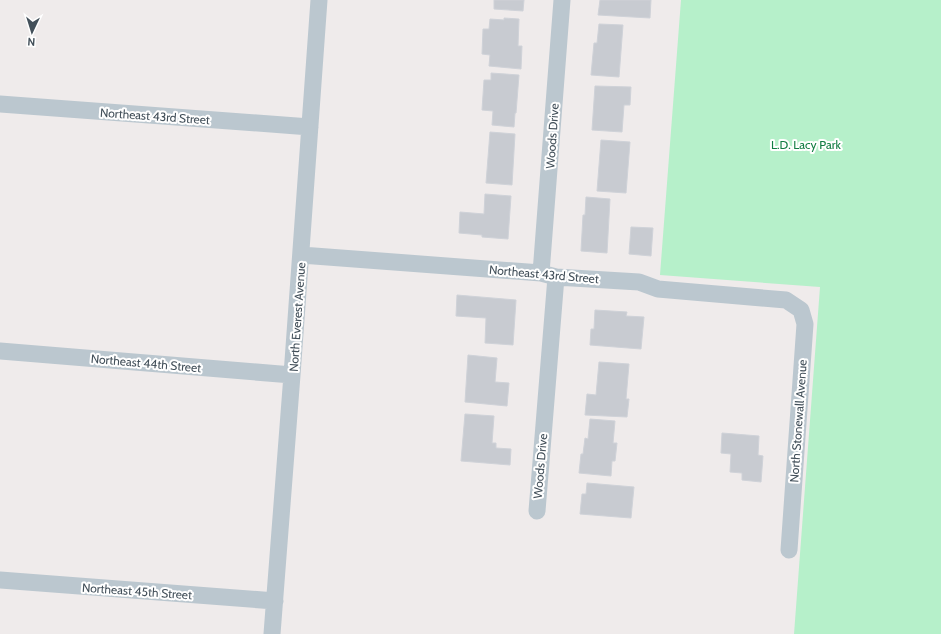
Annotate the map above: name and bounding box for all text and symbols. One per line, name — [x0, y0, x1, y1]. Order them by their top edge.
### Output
north arrow — [12, 12, 52, 52]
text: N — [27, 35, 36, 49]
street label: Woods Drive — [542, 103, 562, 169]
street label: Northeast 43rd Street — [100, 105, 210, 127]
park label: L.D. Lacy Park — [771, 137, 842, 152]
street label: North Everest Avenue — [286, 262, 308, 372]
street label: Northeast 43rd Street — [489, 262, 599, 286]
street label: Northeast 44th Street — [90, 351, 202, 375]
street label: North Stonewall Avenue — [786, 359, 810, 483]
street label: Woods Drive — [530, 433, 550, 499]
street label: Northeast 45th Street — [81, 580, 193, 602]

